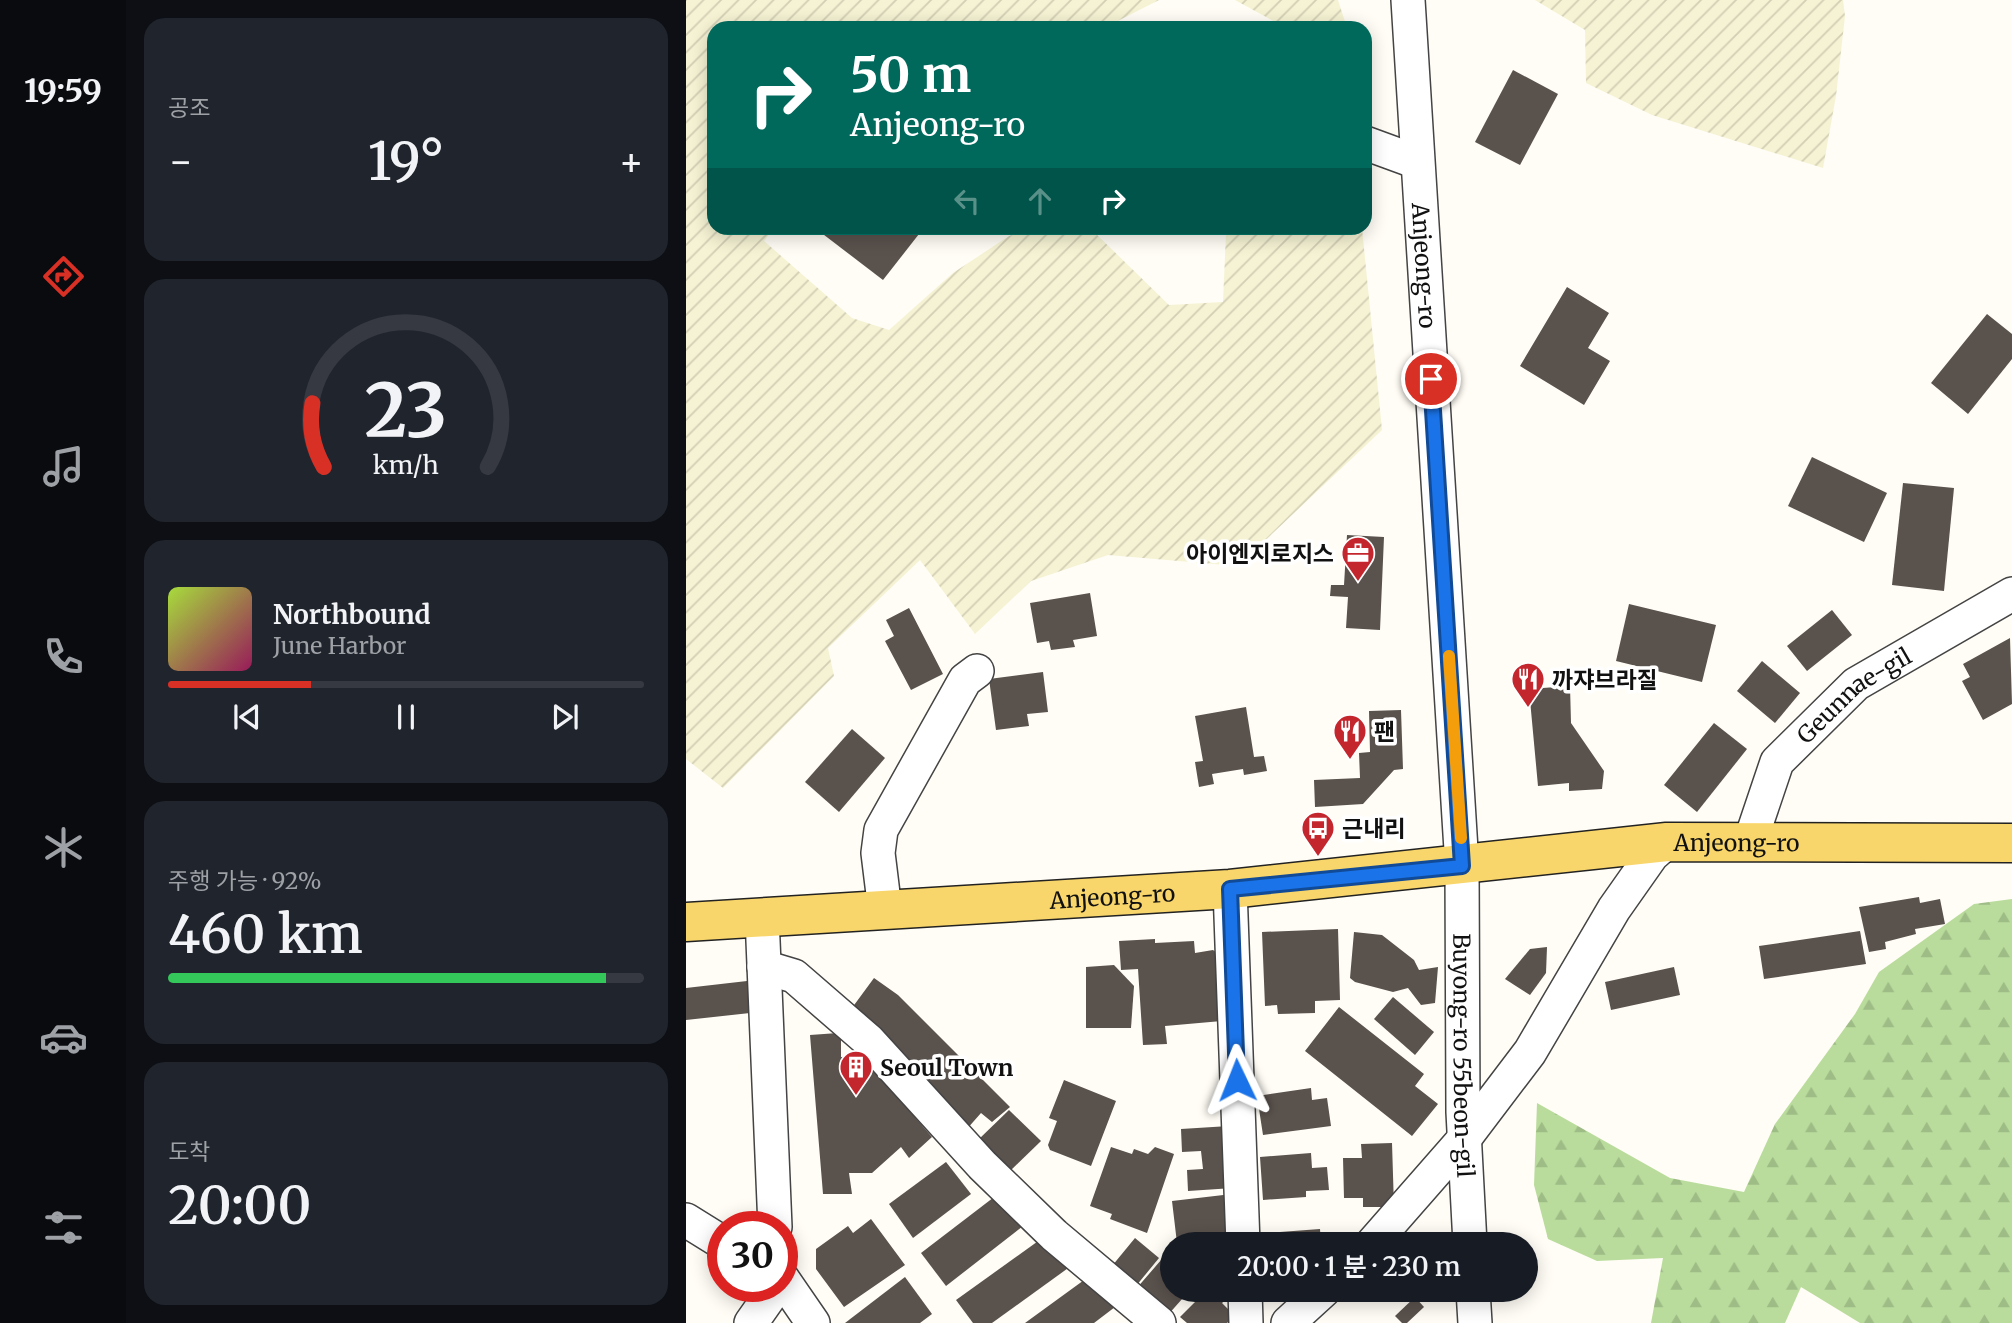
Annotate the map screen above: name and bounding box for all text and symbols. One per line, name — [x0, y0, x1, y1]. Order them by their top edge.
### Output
text: 50 m — [850, 44, 971, 105]
icon: right — [735, 49, 826, 140]
text: 19:59 — [24, 71, 102, 111]
text: 공조 — [168, 93, 210, 122]
text: Anjeong-ro — [850, 105, 1025, 145]
text: 19° — [368, 129, 444, 194]
text: − — [168, 138, 193, 185]
text: + — [619, 138, 644, 185]
icon: left — [948, 182, 986, 220]
icon: ahead — [1021, 182, 1059, 220]
icon: right — [1094, 182, 1132, 220]
street label: Anjeong-ro — [1406, 201, 1443, 329]
icon: directions — [39, 252, 88, 301]
pin — [1401, 349, 1461, 409]
icon: arrive — [1412, 360, 1450, 398]
text: 23 — [365, 365, 447, 457]
icon: music — [39, 442, 88, 491]
text: km/h — [373, 448, 439, 480]
office icon: 아이엔지로지스 — [1339, 534, 1377, 583]
place label: 아이엔지로지스 — [1186, 539, 1334, 568]
text: Northbound — [273, 598, 431, 631]
text: June Harbor — [273, 631, 406, 660]
icon: phone — [39, 632, 88, 681]
street label: Geunnae-gil — [1790, 641, 1916, 749]
restaurant icon: 까쟈브라질 — [1509, 660, 1547, 709]
place label: 까쟈브라질 — [1552, 665, 1658, 694]
icon: previous — [228, 698, 266, 736]
icon: pause — [387, 698, 425, 736]
icon: next — [546, 698, 584, 736]
restaurant icon: 팬 — [1331, 712, 1369, 761]
place label: 팬 — [1374, 717, 1395, 746]
bus stop icon: 근내리 — [1299, 809, 1337, 858]
place label: 근내리 — [1342, 814, 1405, 843]
icon: climate — [39, 823, 88, 872]
street label: Anjeong-ro — [1672, 828, 1799, 857]
text: 주행 가능 · 92% — [168, 866, 322, 895]
street label: Anjeong-ro — [1047, 878, 1176, 914]
text: 460 km — [168, 902, 363, 967]
street label: Buyong-ro 55beon-gil — [1448, 933, 1481, 1178]
icon: car — [39, 1013, 88, 1062]
position arrow — [1200, 1043, 1274, 1117]
building icon: Seoul Town — [837, 1048, 875, 1097]
place label: Seoul Town — [880, 1053, 1014, 1082]
text: 도착 — [168, 1137, 210, 1166]
text: 20:00 — [168, 1173, 311, 1238]
icon: filters — [39, 1203, 88, 1252]
speed limit sign: 30 — [707, 1211, 798, 1302]
text: 20:00 · 1 분 · 230 m — [1237, 1250, 1461, 1283]

